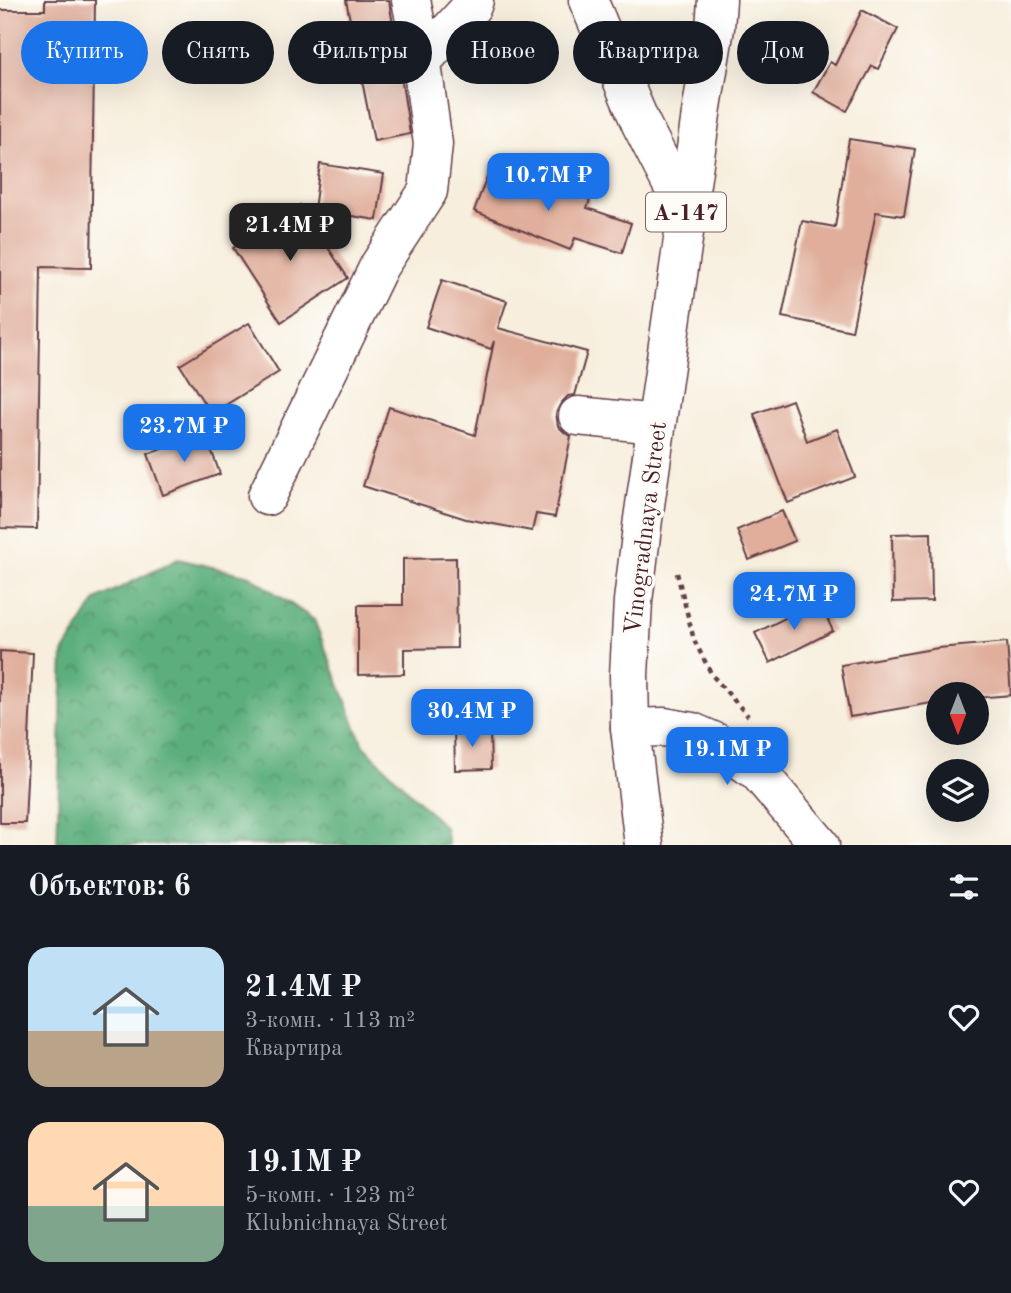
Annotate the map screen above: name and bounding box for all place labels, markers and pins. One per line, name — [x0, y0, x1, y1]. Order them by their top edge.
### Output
pin: 10.7M ₽ — [483, 154, 613, 213]
pin: 21.4M ₽ — [225, 204, 355, 263]
pin: 23.7M ₽ — [119, 405, 249, 464]
pin: 24.7M ₽ — [729, 572, 859, 632]
pin: 30.4M ₽ — [407, 690, 537, 749]
pin: 19.1M ₽ — [662, 728, 792, 787]

